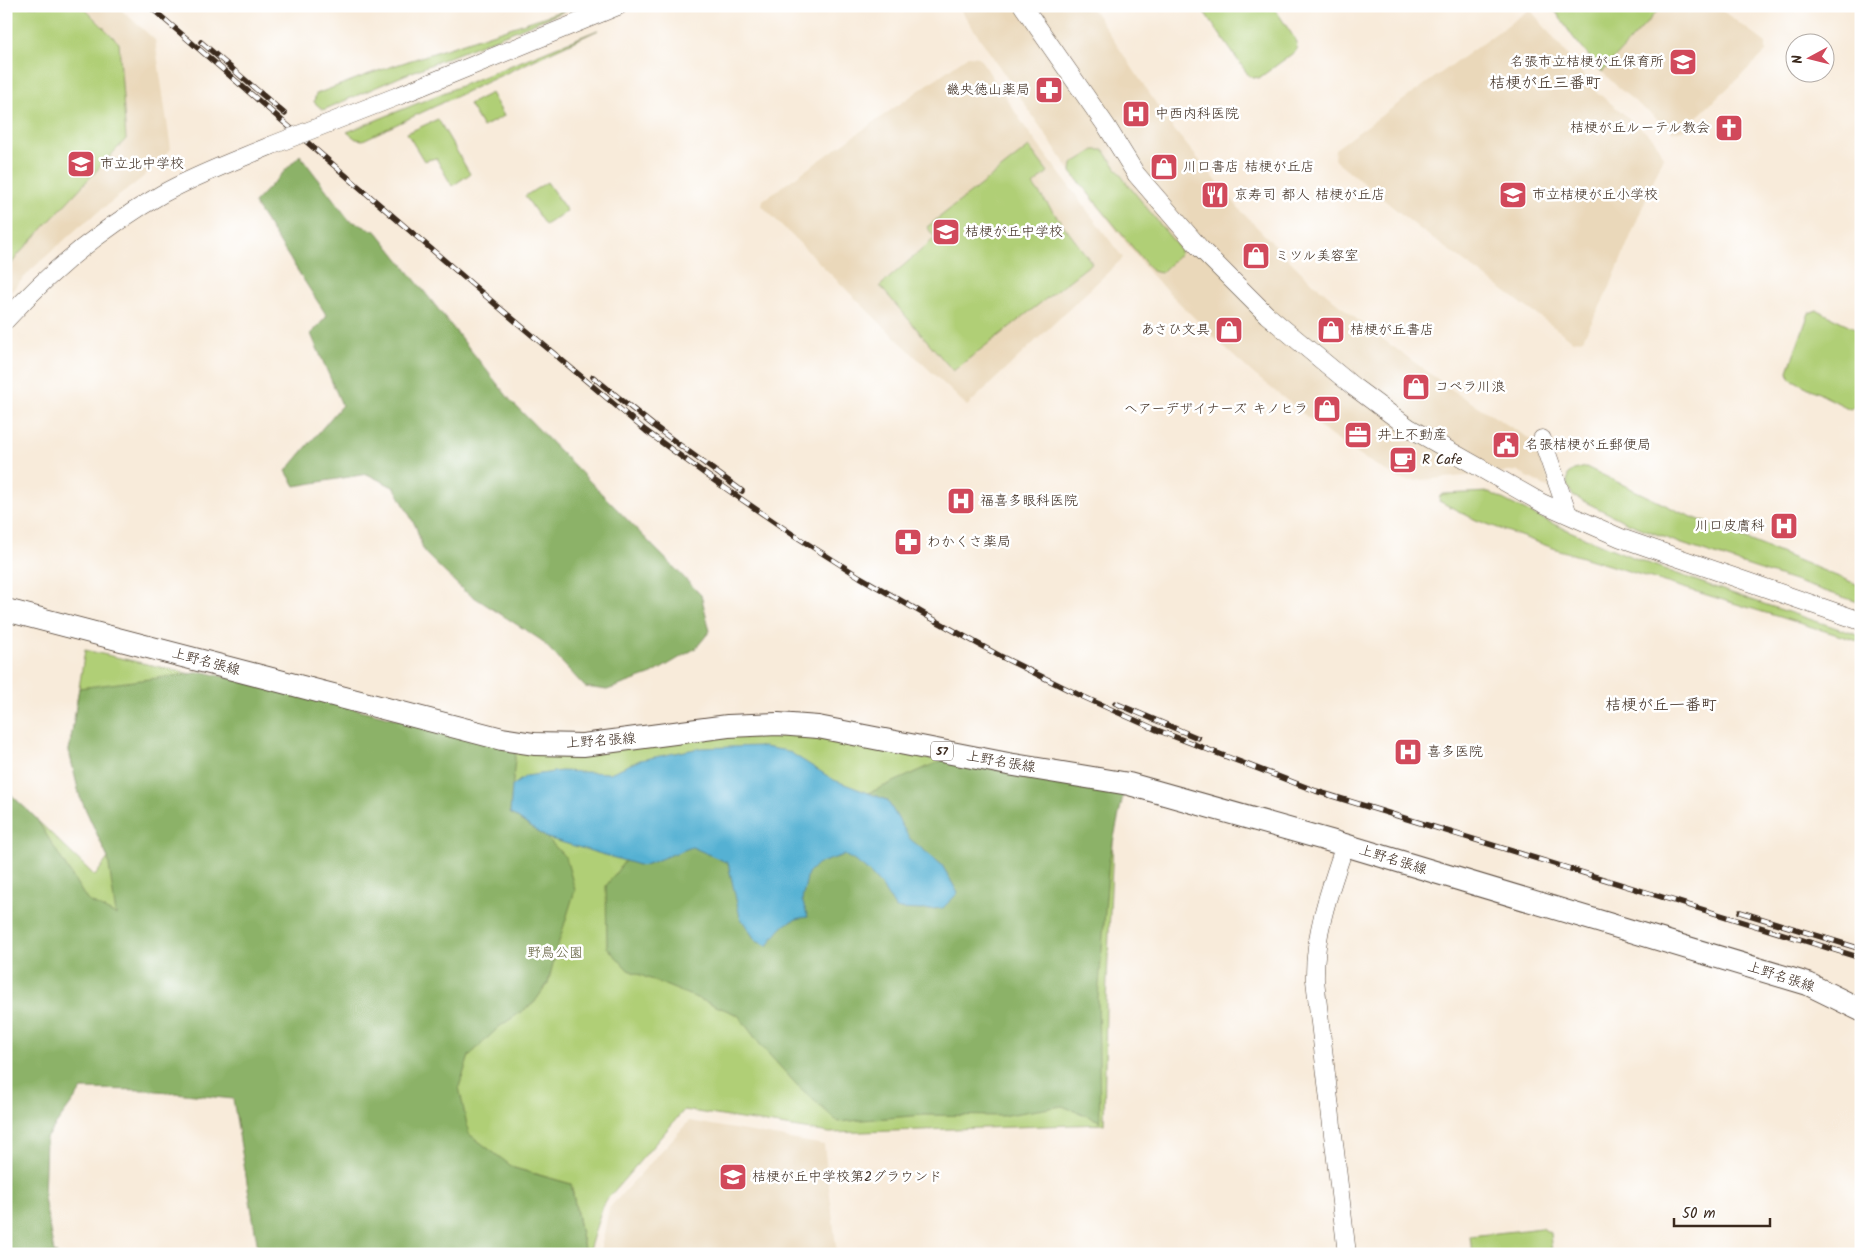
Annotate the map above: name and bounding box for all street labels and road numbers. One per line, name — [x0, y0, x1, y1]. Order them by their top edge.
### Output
street label: 上野名張線 — [169, 642, 243, 682]
street label: 上野名張線 — [565, 728, 637, 754]
road number: 57 — [931, 741, 953, 760]
street label: 上野名張線 — [965, 745, 1037, 779]
street label: 上野名張線 — [1356, 839, 1430, 881]
street label: 上野名張線 — [1744, 956, 1818, 998]

